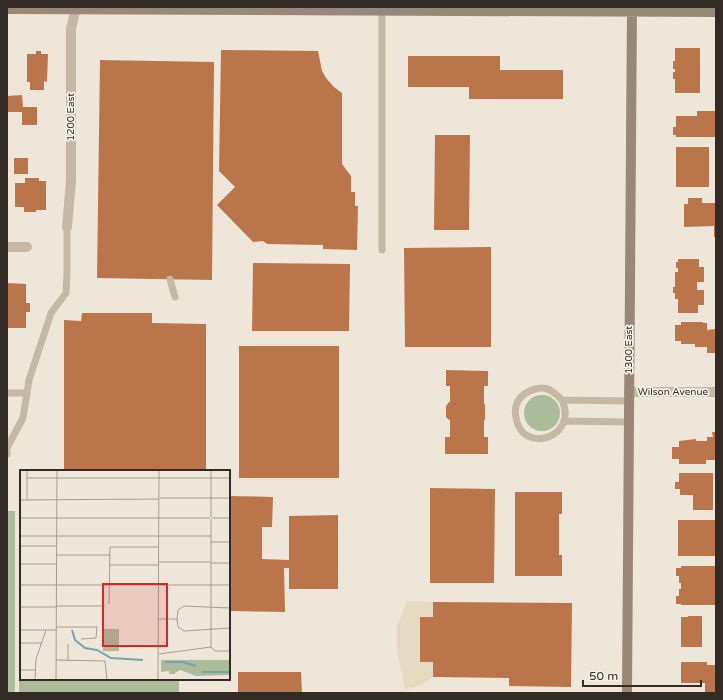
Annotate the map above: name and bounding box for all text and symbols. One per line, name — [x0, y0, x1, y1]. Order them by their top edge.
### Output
street label: 1200 East — [65, 93, 77, 141]
street label: 1300 East — [623, 326, 635, 374]
street label: Wilson Avenue — [638, 386, 709, 398]
inset map — [20, 470, 230, 680]
scale bar — [583, 662, 701, 688]
text: 50 m — [589, 669, 618, 683]

